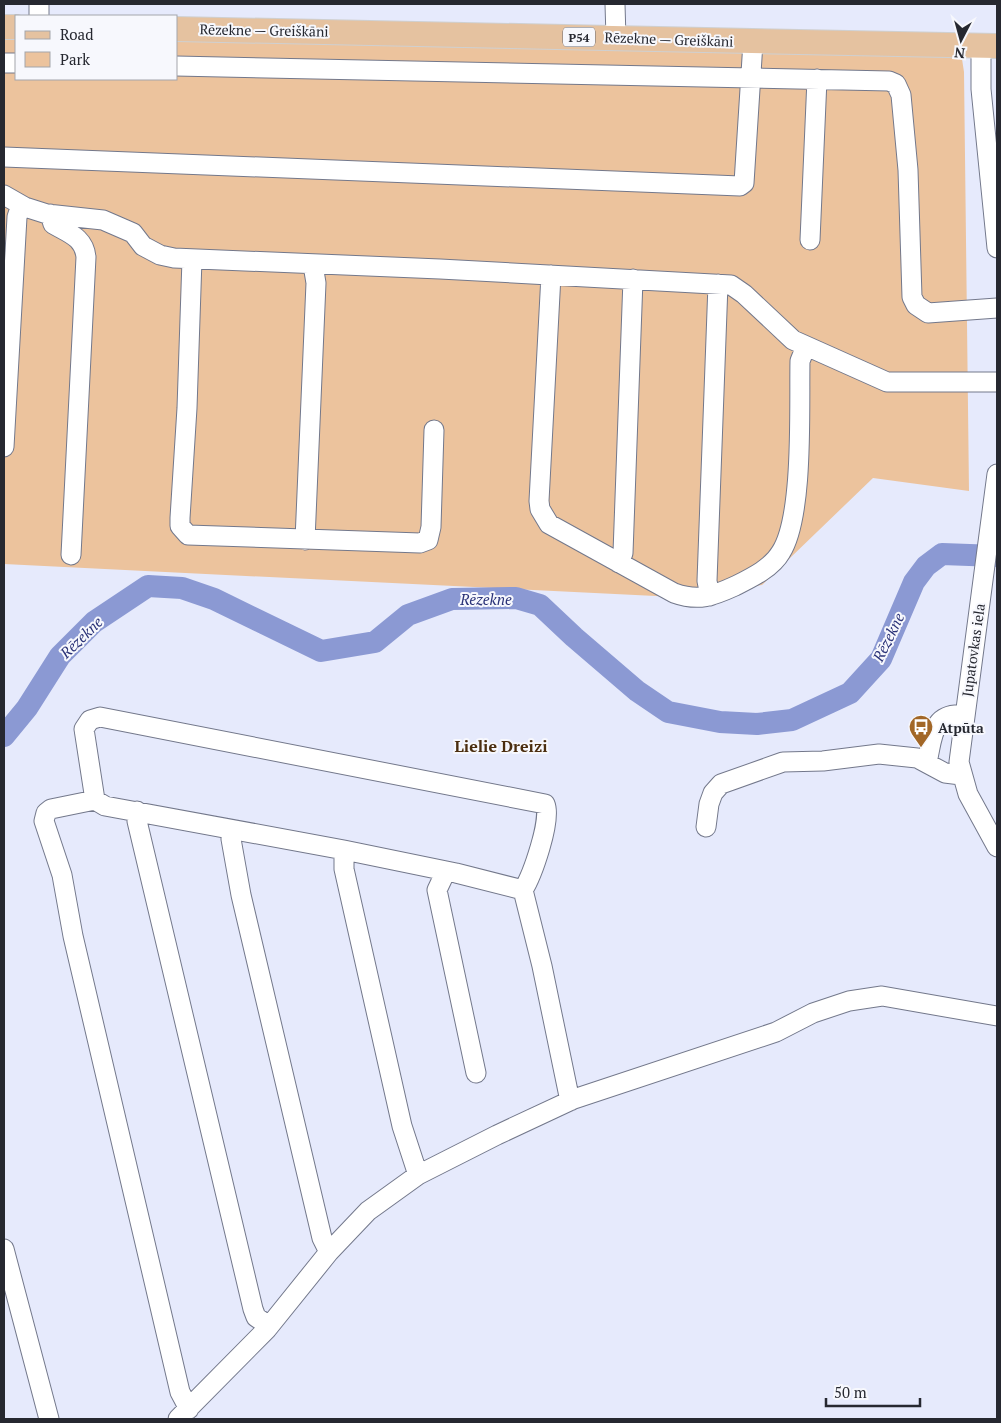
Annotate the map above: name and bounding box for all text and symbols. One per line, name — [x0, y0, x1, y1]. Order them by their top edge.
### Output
legend — [15, 15, 178, 80]
north arrow — [936, 15, 986, 65]
street label: Rēzekne — Greiškāni — [199, 19, 329, 41]
text: Road — [60, 24, 93, 44]
street label: Rēzekne — Greiškāni — [604, 27, 734, 51]
road number: P54 — [563, 28, 595, 46]
text: N — [953, 43, 966, 63]
text: Park — [60, 49, 90, 69]
water label: Rēzekne — [459, 589, 512, 609]
street label: Jupatovkas iela — [957, 602, 989, 698]
water label: Rēzekne — [867, 609, 908, 666]
water label: Rēzekne — [55, 612, 107, 663]
bus stop icon: Atpūta — [908, 714, 934, 748]
place label: Atpūta — [938, 718, 984, 737]
district label: Lielie Dreizi — [455, 735, 547, 757]
scale bar — [826, 1376, 920, 1408]
text: 50 m — [834, 1382, 867, 1402]

